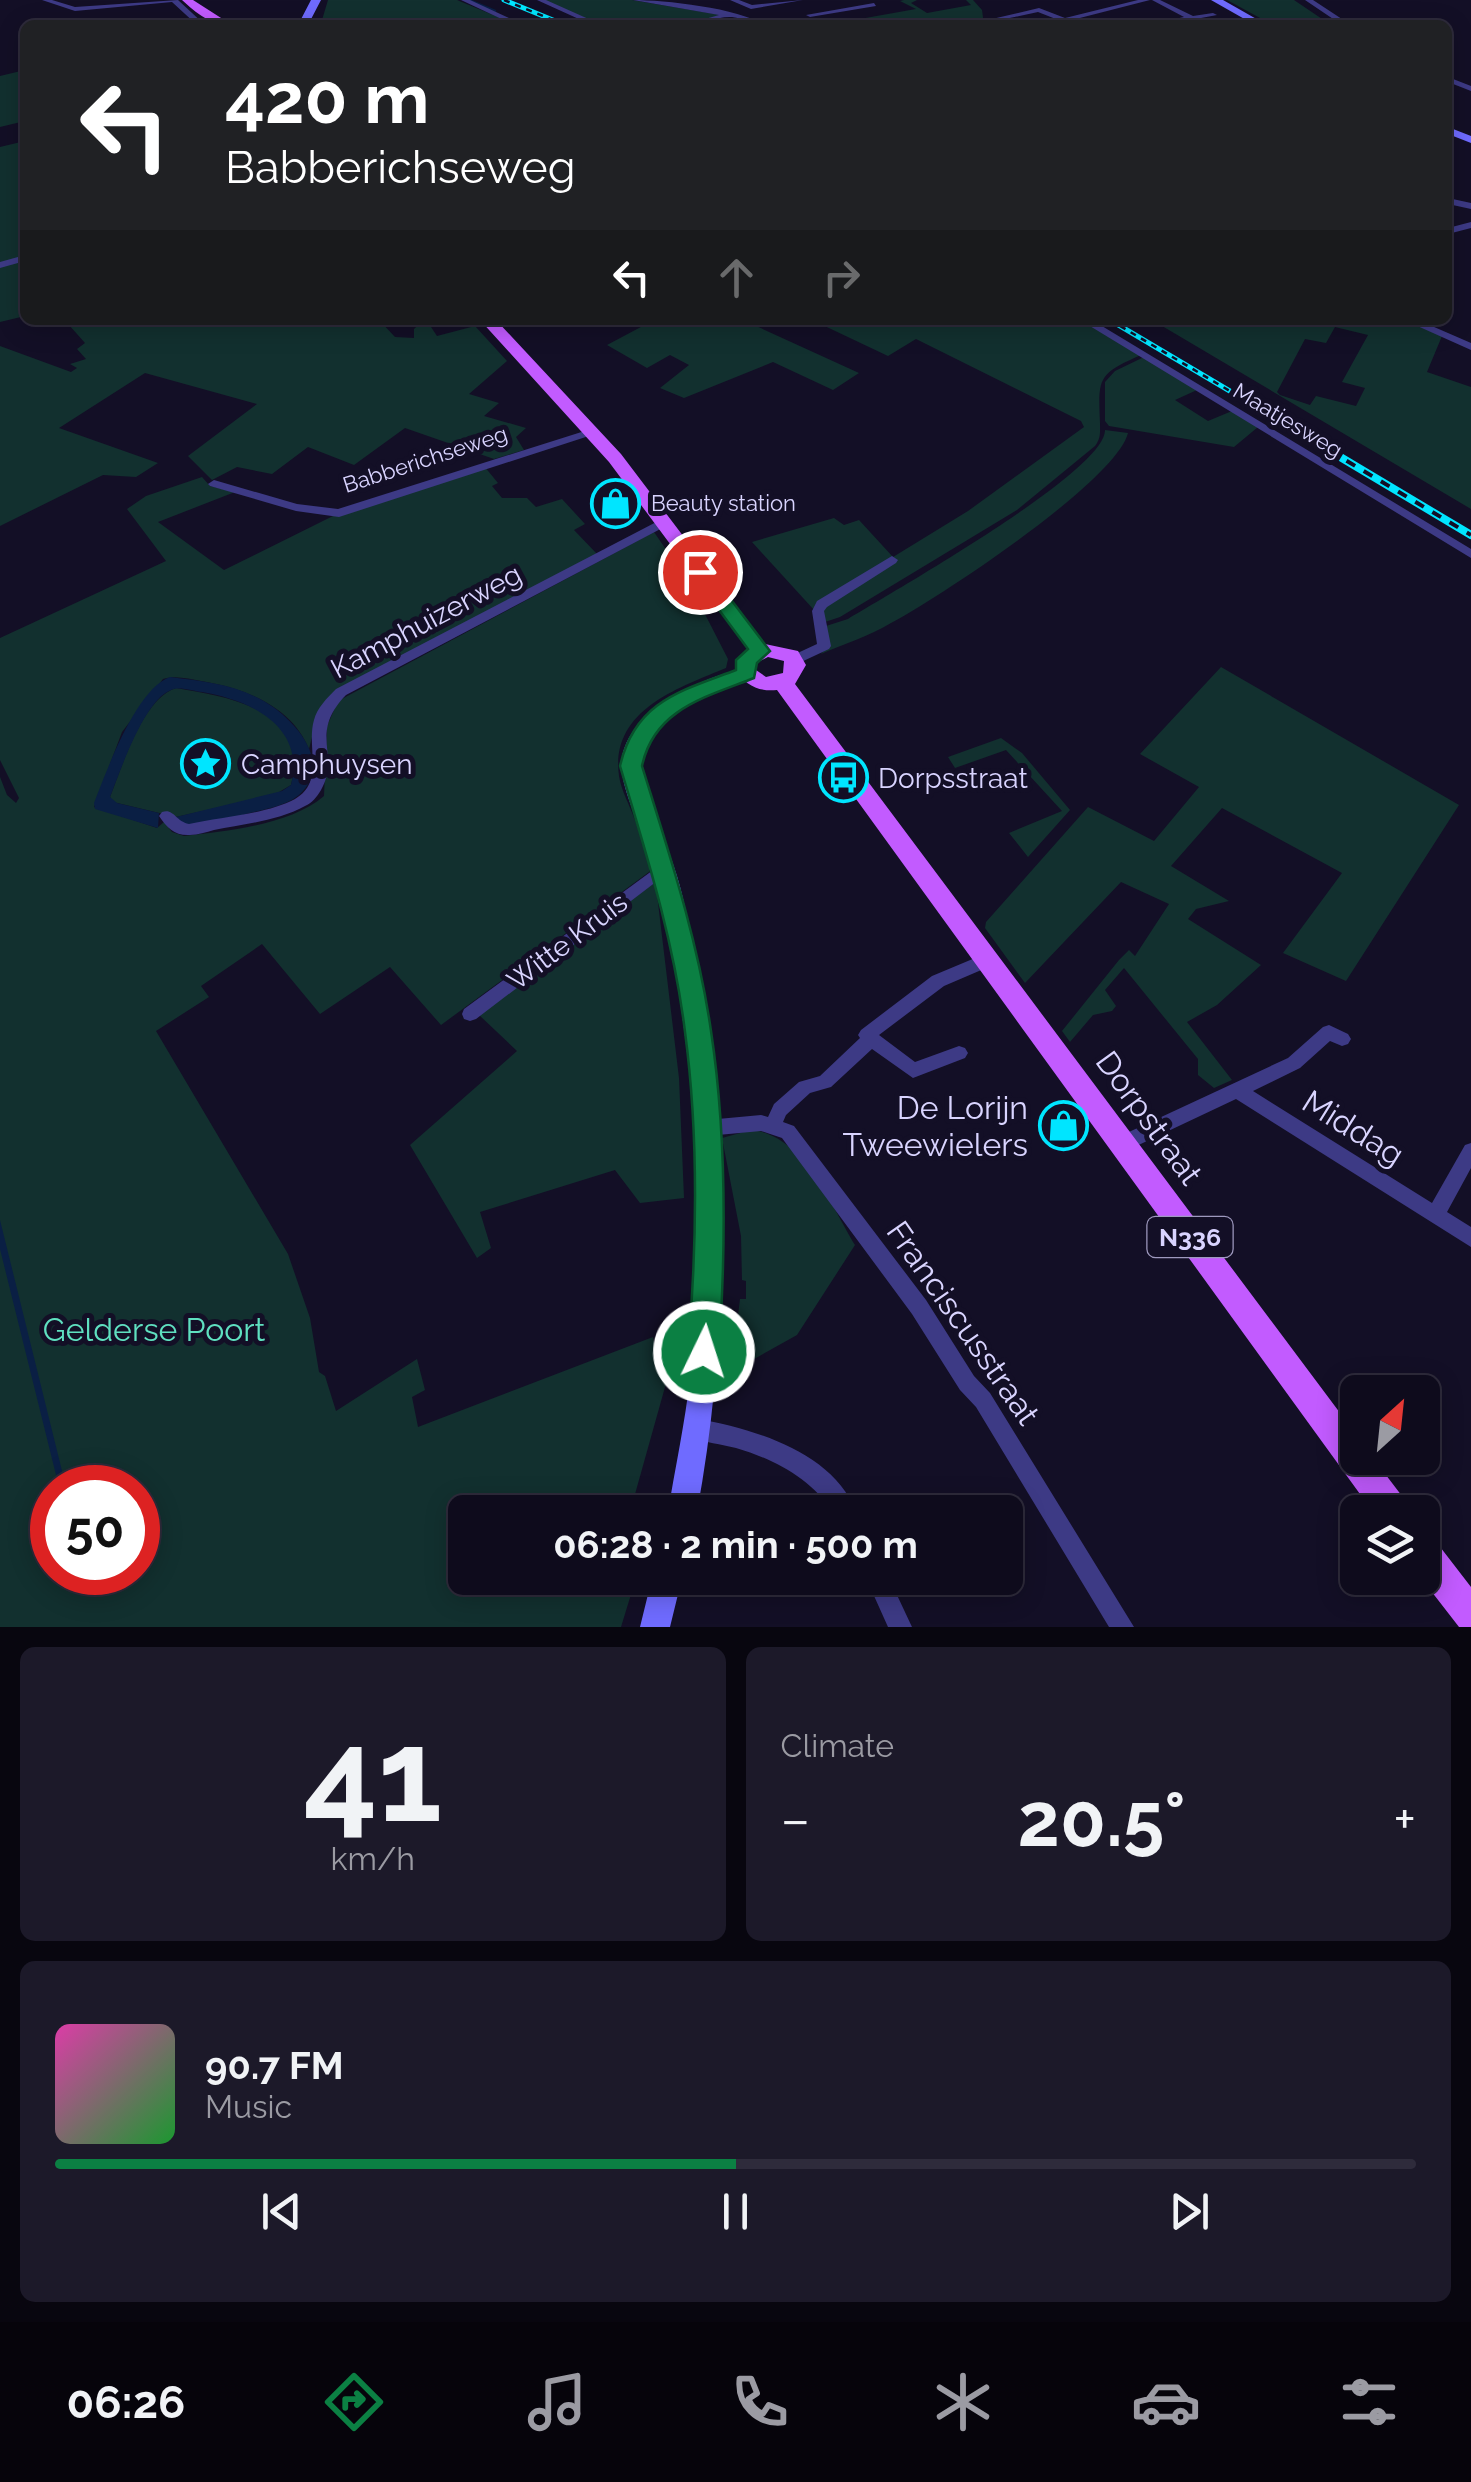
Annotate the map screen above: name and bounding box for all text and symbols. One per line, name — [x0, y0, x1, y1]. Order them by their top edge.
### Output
text: 420 m — [225, 57, 429, 139]
icon: left — [60, 60, 190, 190]
text: Babberichseweg — [225, 141, 576, 194]
icon: left — [604, 250, 659, 305]
icon: ahead — [709, 250, 764, 305]
icon: right — [814, 250, 869, 305]
street label: Maatjesweg — [1229, 377, 1347, 463]
street label: Babberichseweg — [339, 420, 511, 498]
shop icon: Beauty station — [590, 477, 642, 529]
place label: Beauty station — [651, 490, 796, 516]
pin — [658, 530, 743, 615]
icon: arrive — [673, 545, 728, 600]
street label: Kamphuizerweg — [325, 557, 527, 686]
place icon: Camphuysen — [180, 738, 232, 790]
place label: Camphuysen — [241, 748, 413, 781]
bus stop icon: Dorpsstraat — [817, 752, 869, 804]
place label: Dorpsstraat — [878, 762, 1028, 795]
street label: Witte Kruis — [501, 886, 634, 997]
street label: Dorpstraat — [1089, 1044, 1210, 1192]
street label: Middag — [1296, 1082, 1411, 1173]
place label: De Lorijn Tweewielers — [843, 1089, 1028, 1163]
shop icon: De Lorijn Tweewielers — [1037, 1100, 1089, 1152]
street label: Franciscusstraat — [880, 1214, 1047, 1432]
road number: N336 — [1148, 1217, 1232, 1257]
position arrow — [652, 1300, 756, 1404]
park label: Gelderse Poort — [43, 1311, 265, 1348]
north arrow — [1340, 1375, 1440, 1475]
map controls — [1340, 1375, 1440, 1595]
speed limit sign: 50 — [30, 1465, 160, 1595]
button: layers — [1340, 1495, 1440, 1595]
text: 06:28 · 2 min · 500 m — [553, 1522, 918, 1567]
text: 41 — [304, 1699, 442, 1851]
text: Climate — [781, 1727, 894, 1764]
text: 20.5° — [1018, 1775, 1186, 1864]
text: − — [781, 1787, 810, 1852]
text: + — [1393, 1787, 1416, 1852]
text: km/h — [331, 1840, 415, 1877]
text: 90.7 FM — [205, 2043, 344, 2088]
text: Music — [205, 2088, 292, 2125]
icon: previous — [254, 2184, 309, 2239]
icon: pause — [708, 2184, 763, 2239]
icon: next — [1162, 2184, 1217, 2239]
icon: directions — [319, 2367, 389, 2437]
icon: music — [522, 2367, 592, 2437]
icon: phone — [725, 2367, 795, 2437]
icon: climate — [928, 2367, 998, 2437]
icon: car — [1131, 2367, 1201, 2437]
icon: filters — [1334, 2367, 1404, 2437]
text: 06:26 — [67, 2376, 185, 2429]

